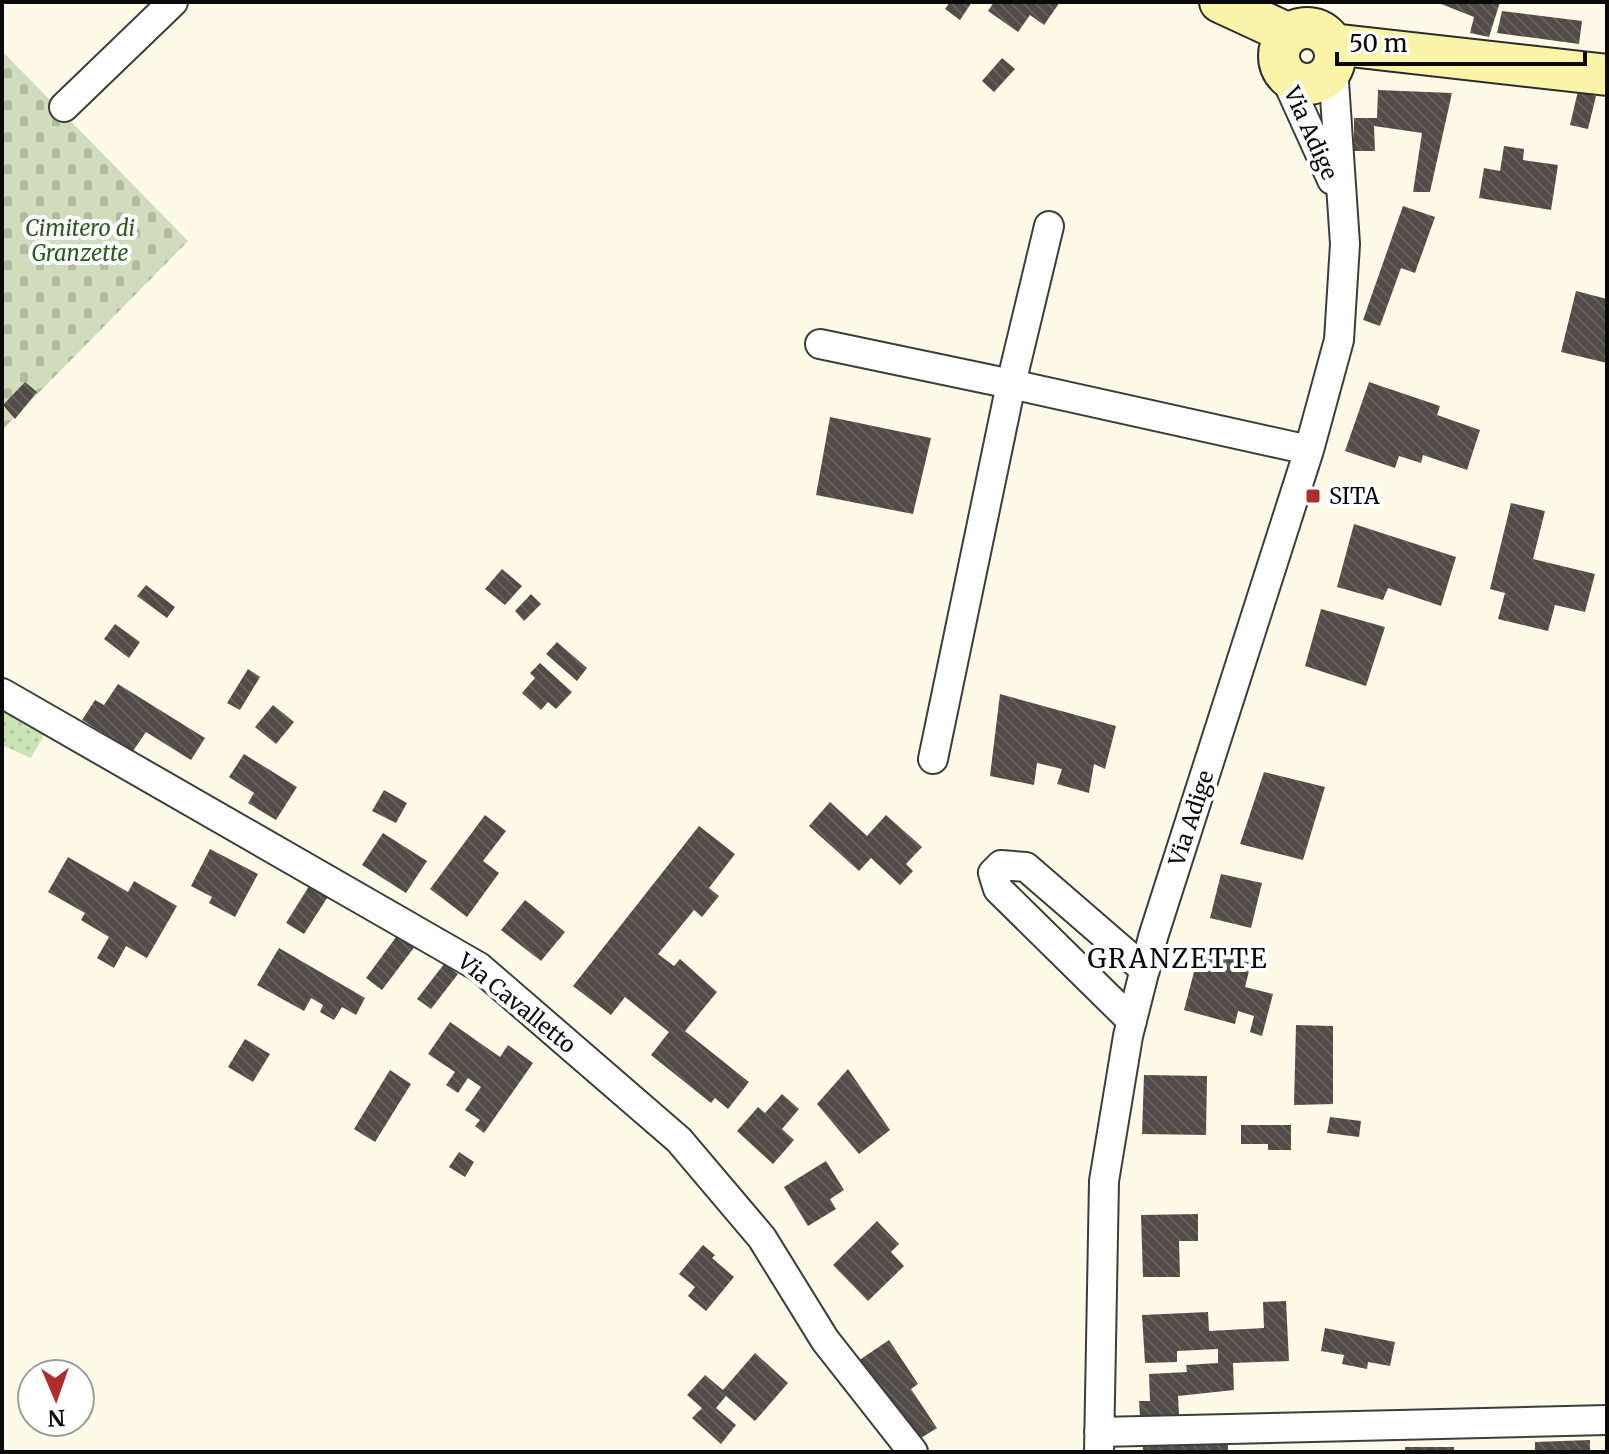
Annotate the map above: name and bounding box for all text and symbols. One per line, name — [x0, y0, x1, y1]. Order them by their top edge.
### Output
scale bar — [1337, 16, 1585, 66]
text: 50 m — [1349, 28, 1408, 59]
street label: Via Adige — [1278, 81, 1344, 184]
park label: Cimitero di Granzette — [25, 214, 135, 267]
place label: SITA — [1329, 482, 1380, 510]
marker: SITA — [1304, 487, 1322, 505]
street label: Via Adige — [1162, 767, 1220, 870]
district label: GRANZETTE — [1087, 942, 1269, 975]
street label: Via Cavalletto — [452, 946, 582, 1059]
north arrow — [16, 1358, 96, 1438]
text: N — [47, 1404, 66, 1432]

